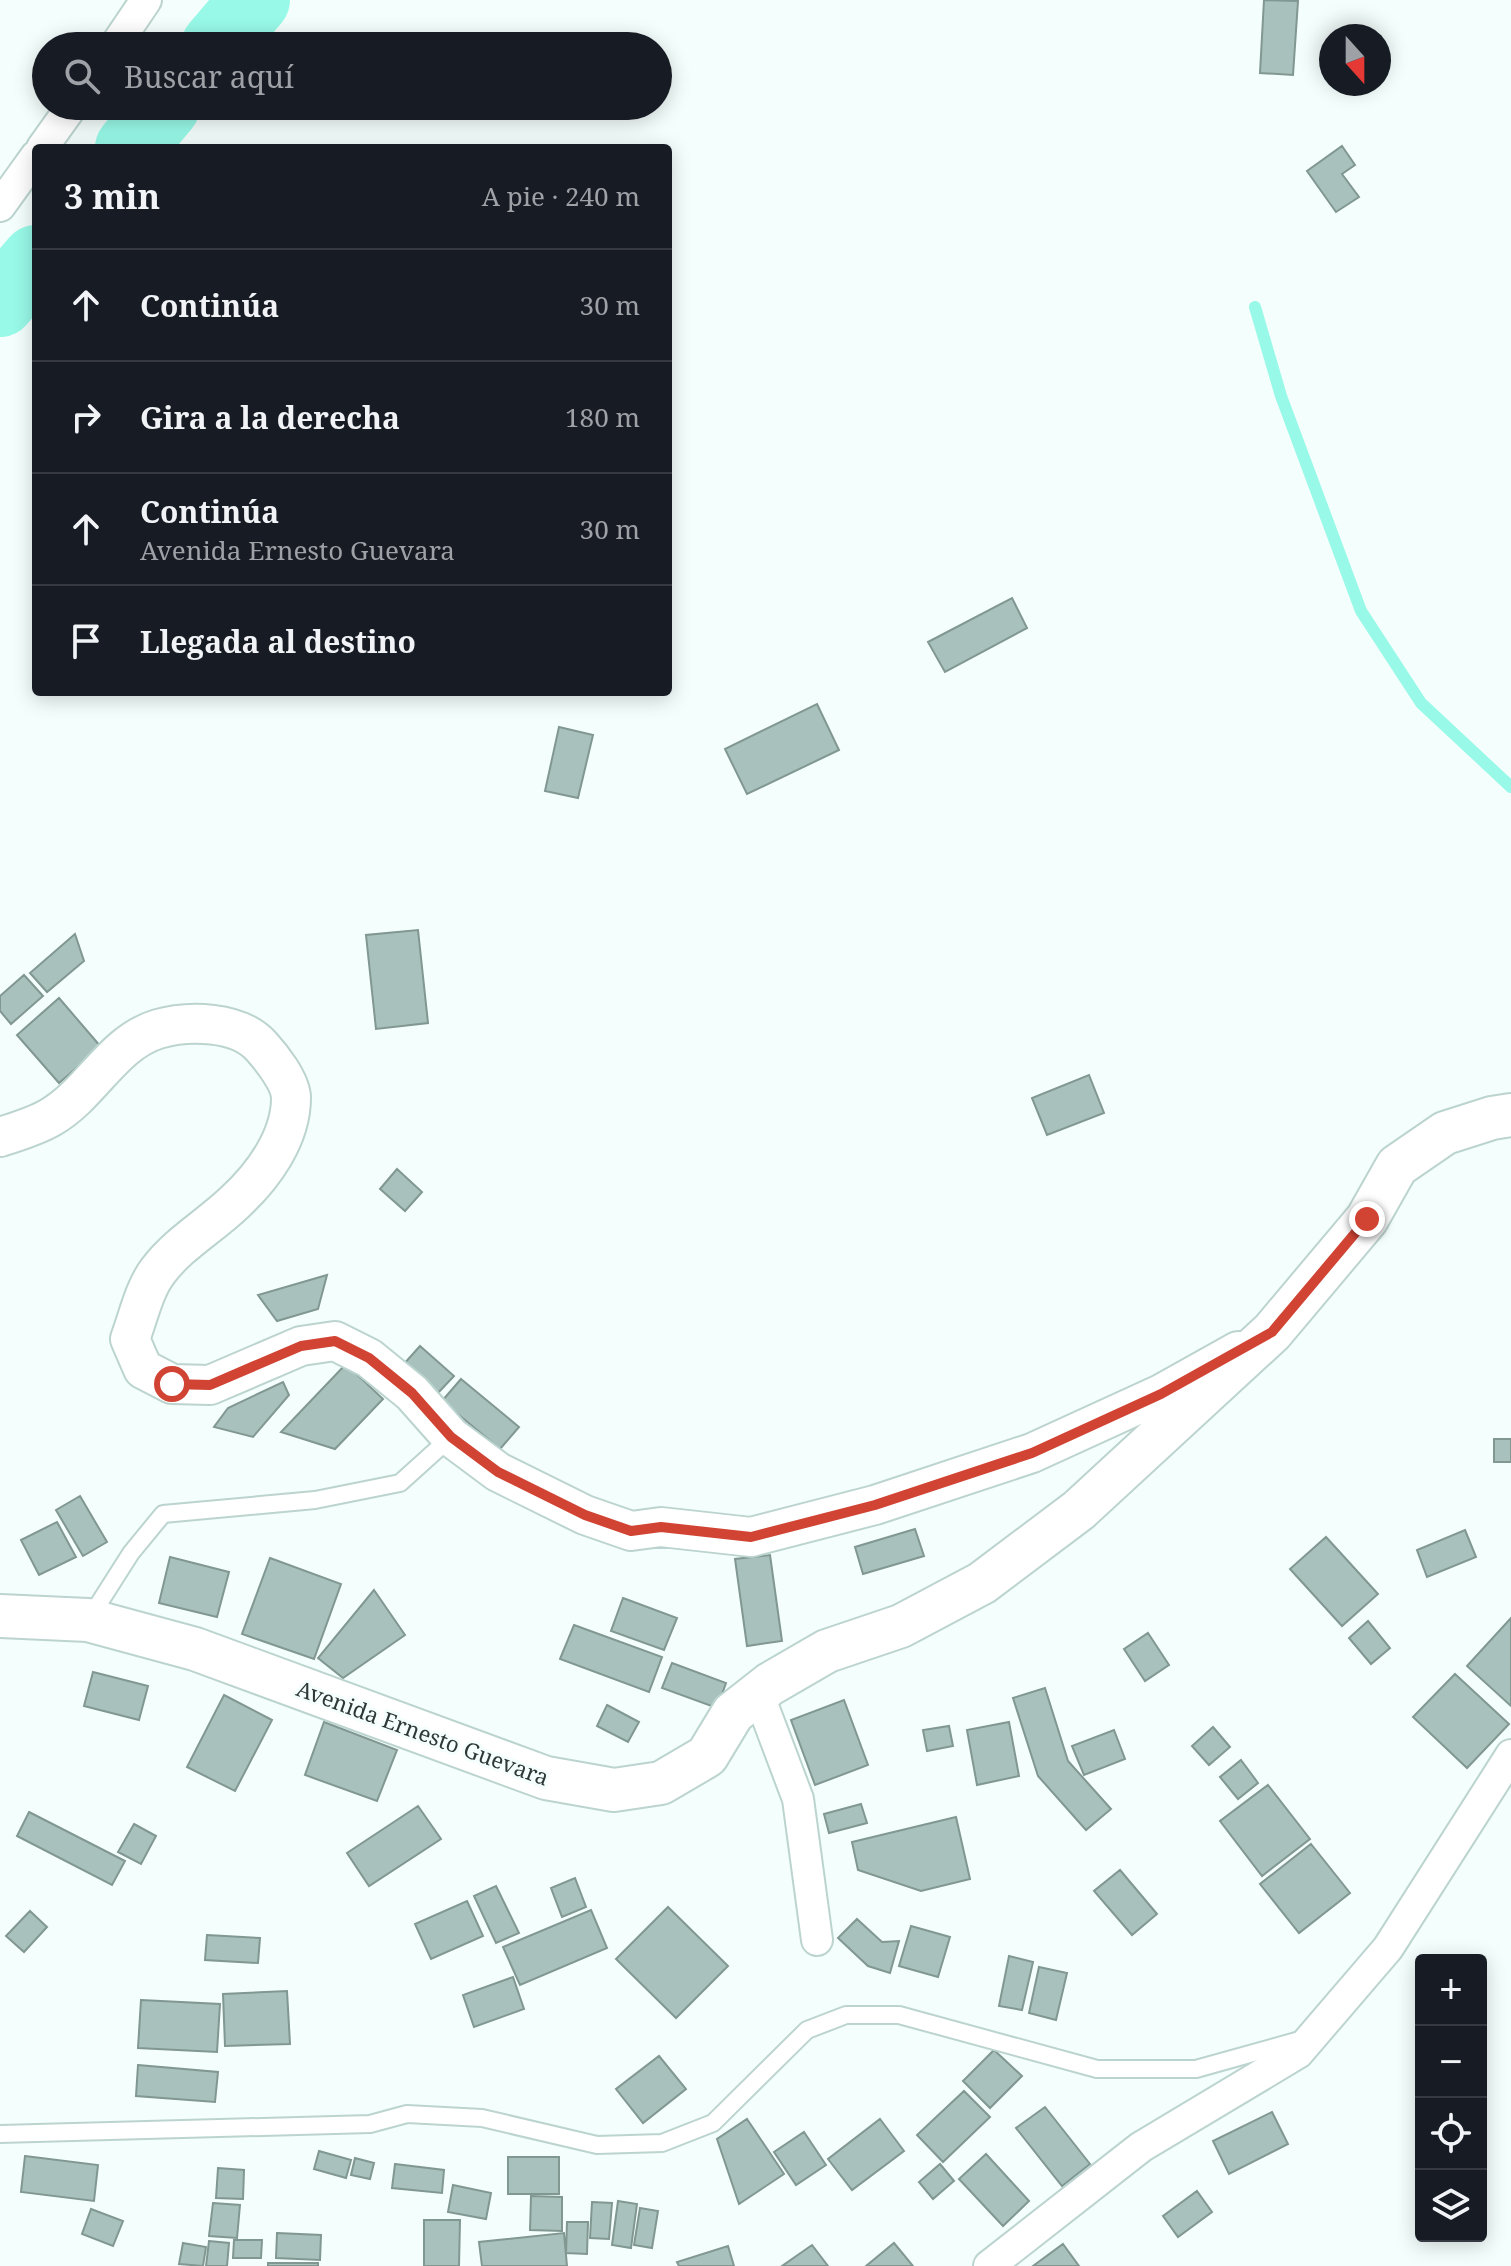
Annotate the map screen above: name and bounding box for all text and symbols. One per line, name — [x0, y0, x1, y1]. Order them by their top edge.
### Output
north arrow — [1319, 24, 1391, 96]
search box — [32, 32, 672, 120]
icon: search — [60, 54, 104, 98]
text: Buscar aquí — [124, 56, 294, 97]
text: 3 min — [64, 173, 160, 219]
text: A pie · 240 m — [482, 178, 640, 214]
icon: ahead — [64, 283, 108, 327]
text: Continúa — [140, 285, 279, 326]
text: 30 m — [580, 287, 640, 323]
icon: right — [64, 395, 108, 439]
text: Gira a la derecha — [140, 397, 400, 438]
text: 180 m — [565, 399, 640, 435]
text: Continúa — [140, 491, 279, 532]
icon: ahead — [64, 507, 108, 551]
text: 30 m — [580, 511, 640, 547]
text: Avenida Ernesto Guevara — [140, 532, 455, 568]
icon: arrive — [64, 619, 108, 663]
text: Llegada al destino — [140, 621, 416, 662]
route end — [1349, 1201, 1385, 1237]
route start — [154, 1366, 190, 1402]
street label: Avenida Ernesto Guevara — [293, 1672, 553, 1792]
map controls — [1415, 1954, 1487, 2242]
button: + — [1415, 1954, 1487, 2026]
button: − — [1415, 2026, 1487, 2098]
button: locate — [1415, 2098, 1487, 2170]
button: layers — [1415, 2170, 1487, 2242]

